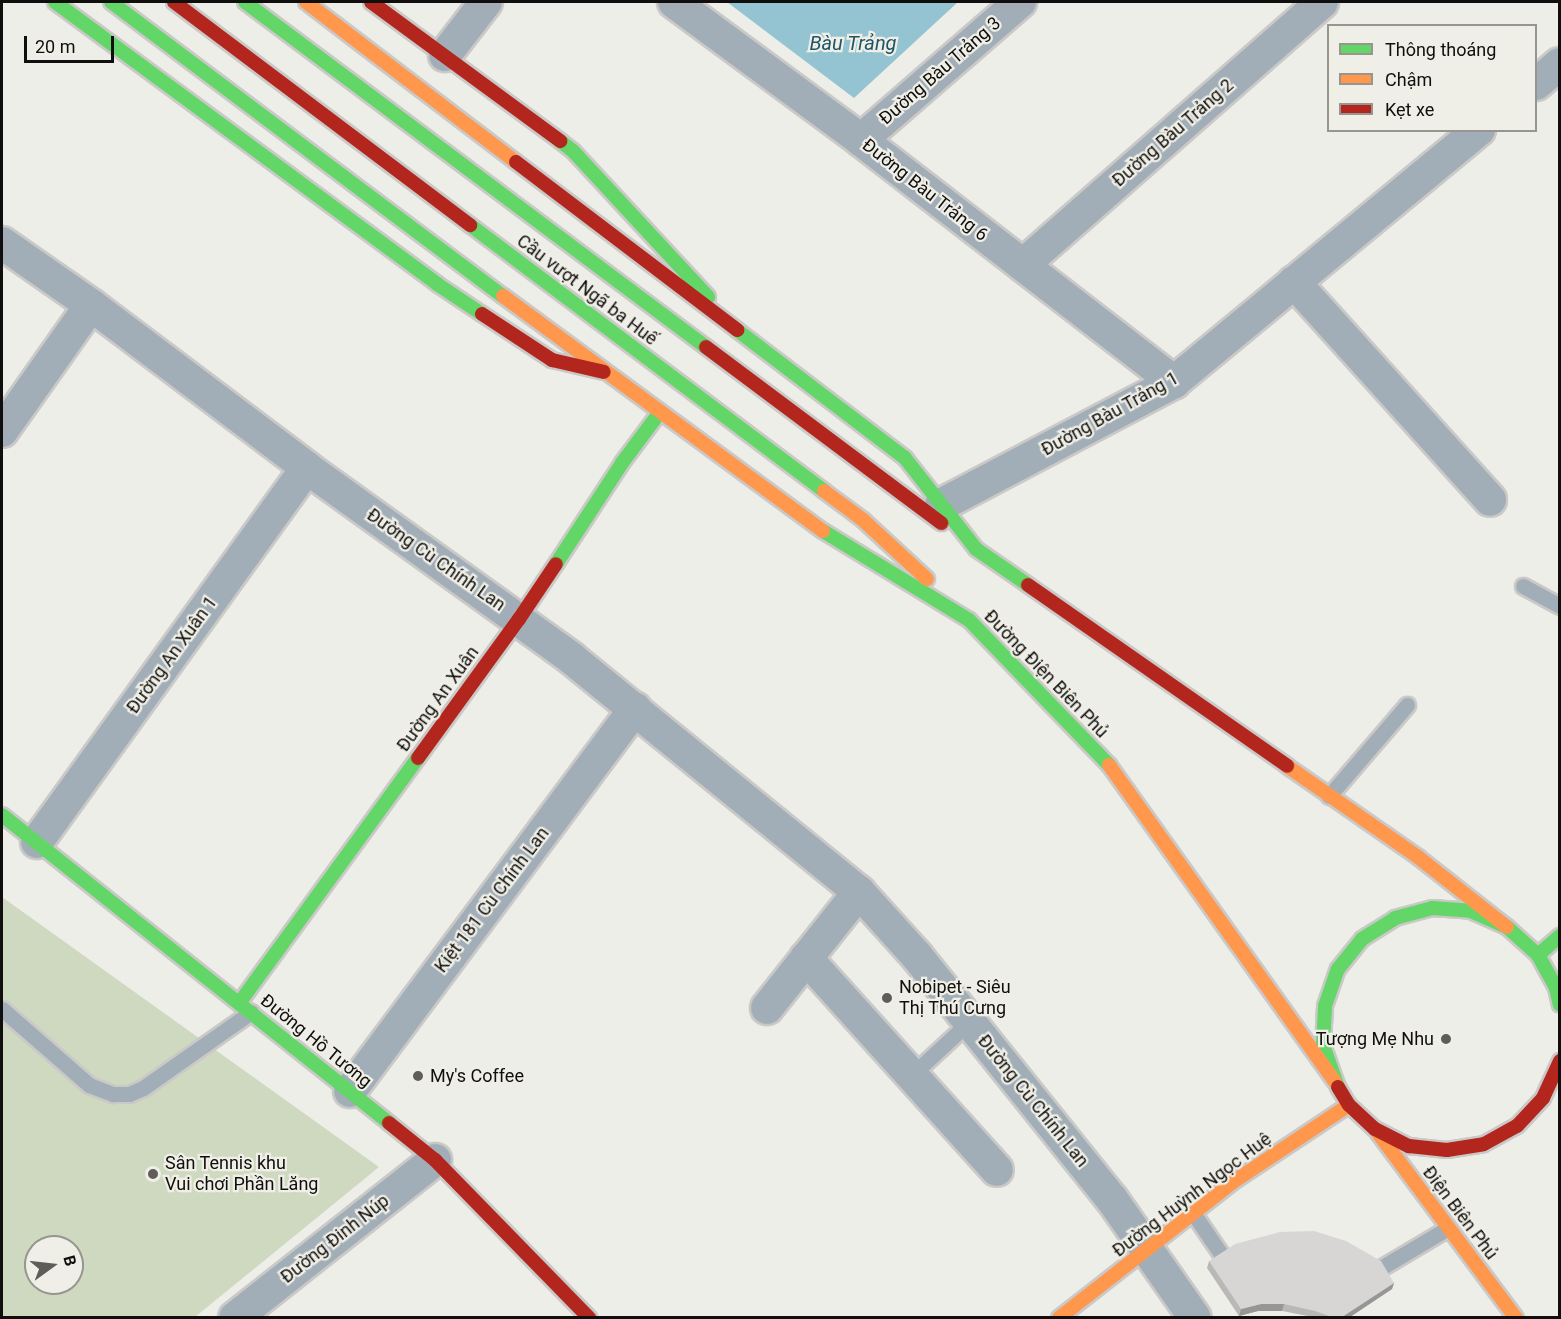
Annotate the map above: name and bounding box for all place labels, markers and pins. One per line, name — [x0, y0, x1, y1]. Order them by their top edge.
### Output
place label: Nobipet - Siêu Thị Thú Cưng — [899, 977, 1011, 1020]
marker: Nobipet - Siêu Thị Thú Cưng — [880, 991, 894, 1005]
place label: Tượng Mẹ Nhu — [1316, 1028, 1434, 1050]
marker: Tượng Mẹ Nhu — [1439, 1032, 1453, 1046]
place label: My's Coffee — [430, 1065, 524, 1087]
marker: My's Coffee — [411, 1069, 425, 1083]
place label: Sân Tennis khu Vui chơi Phần Lăng — [165, 1153, 318, 1196]
marker: Sân Tennis khu Vui chơi Phần Lăng — [146, 1167, 160, 1181]

